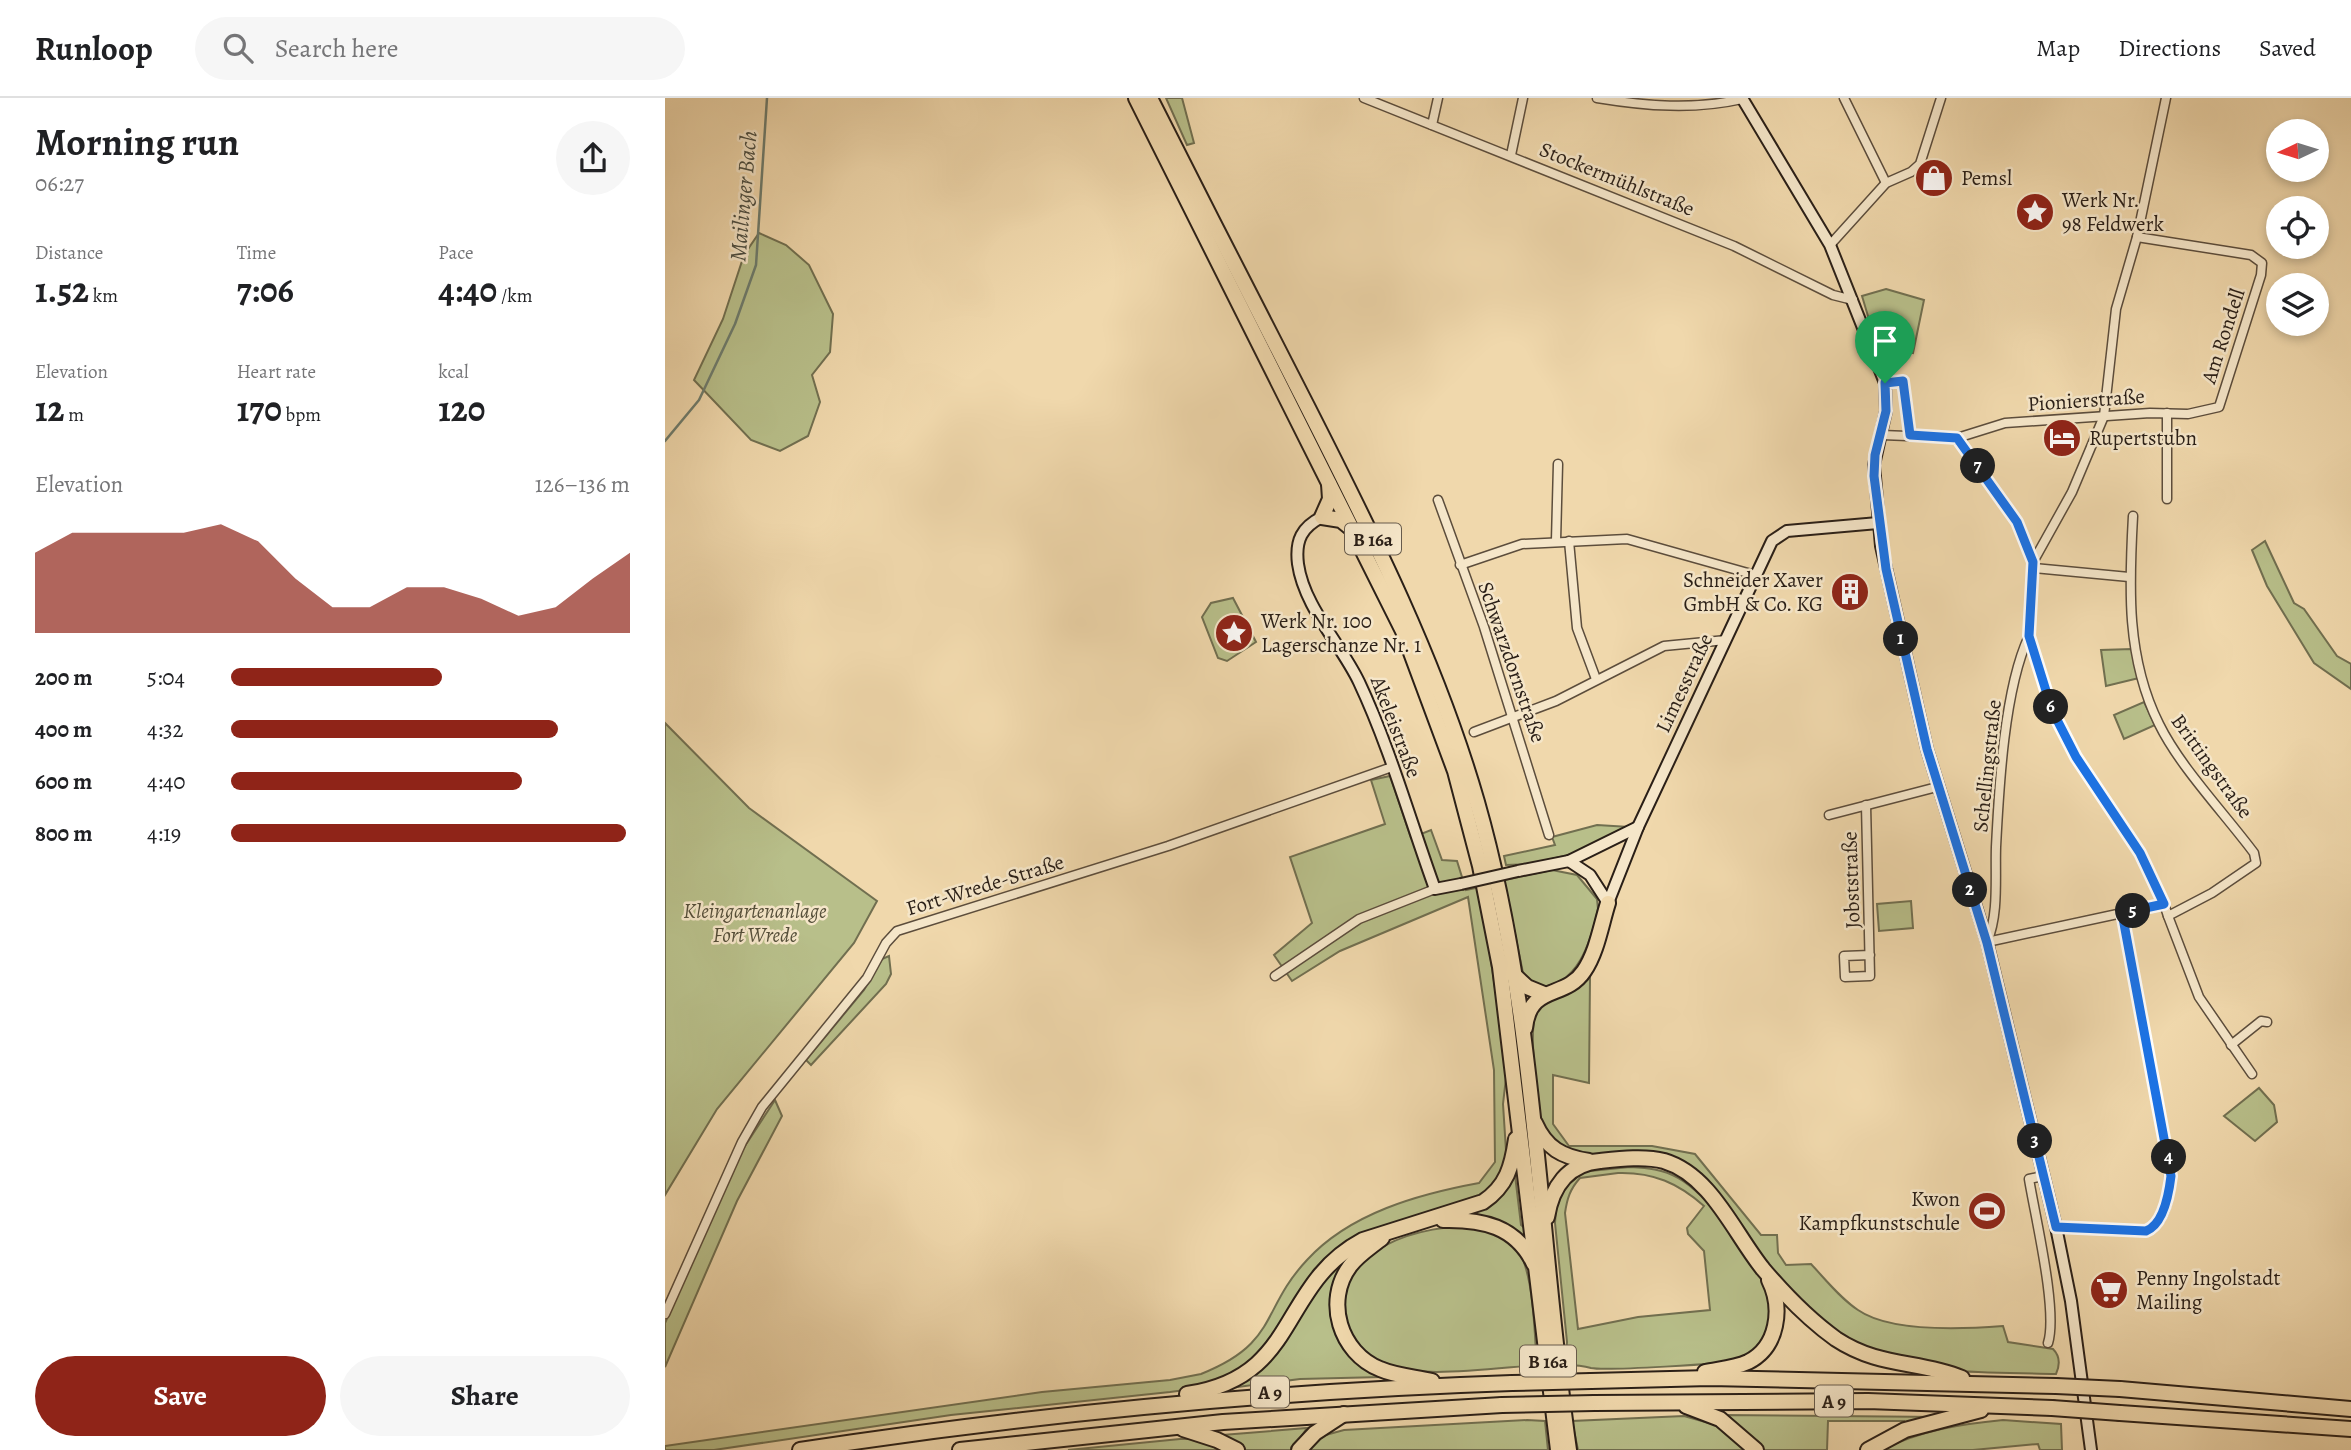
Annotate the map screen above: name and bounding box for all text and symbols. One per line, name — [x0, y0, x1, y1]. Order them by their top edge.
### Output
search box — [195, 17, 685, 80]
text: Runloop — [35, 26, 153, 71]
icon: search — [219, 29, 257, 67]
text: Search here — [275, 31, 398, 66]
text: Map — [2036, 32, 2080, 64]
text: Directions — [2118, 32, 2221, 64]
text: Saved — [2259, 32, 2316, 64]
text: Morning run — [35, 116, 239, 168]
north arrow — [2266, 119, 2329, 182]
map controls — [2266, 119, 2329, 336]
button: share — [556, 121, 630, 195]
water label: Mailinger Bach — [722, 129, 765, 263]
street label: Stockermühlstraße — [1535, 135, 1699, 223]
shop icon: Pemsl — [1913, 157, 1955, 199]
place label: Pemsl — [1961, 164, 2012, 192]
text: 06:27 — [35, 168, 84, 199]
place label: Werk Nr. 98 Feldwerk — [2061, 186, 2164, 238]
place icon: Werk Nr. 98 Feldwerk — [2014, 191, 2056, 233]
button: locate — [2266, 196, 2329, 259]
text: Distance — [35, 240, 103, 266]
text: Time — [237, 240, 276, 266]
text: Pace — [438, 240, 474, 266]
text: 1.52 — [35, 266, 89, 314]
text: 7:06 — [237, 266, 294, 314]
text: 4:40 — [438, 266, 497, 314]
button: layers — [2266, 273, 2329, 336]
text: km — [89, 283, 118, 309]
text: /km — [497, 283, 532, 309]
street label: Am Rondell — [2194, 285, 2252, 388]
pin — [1855, 311, 1915, 383]
icon: arrive — [1866, 322, 1904, 360]
text: Elevation — [35, 359, 108, 385]
text: Heart rate — [237, 359, 316, 385]
text: kcal — [438, 359, 469, 385]
street label: Pionierstraße — [2026, 382, 2146, 418]
text: 12 — [35, 385, 64, 433]
text: 170 — [237, 385, 282, 433]
text: 120 — [438, 385, 485, 433]
text: m — [64, 402, 84, 428]
text: bpm — [282, 402, 321, 428]
hotel icon: Rupertstubn — [2041, 417, 2083, 459]
place label: Rupertstubn — [2089, 424, 2197, 452]
pin: 7 — [1961, 448, 1995, 484]
text: 7 — [1973, 452, 1982, 478]
text: Elevation — [35, 469, 123, 500]
text: 126–136 m — [535, 469, 630, 500]
road number: B 16a — [1345, 524, 1401, 554]
place label: Schneider Xaver GmbH & Co. KG — [1683, 566, 1823, 618]
building icon: Schneider Xaver GmbH & Co. KG — [1829, 571, 1871, 613]
street label: Schwarzdornstraße — [1471, 578, 1553, 746]
place label: Werk Nr. 100 Lagerschanze Nr. 1 — [1260, 607, 1421, 659]
place icon: Werk Nr. 100 Lagerschanze Nr. 1 — [1213, 612, 1255, 654]
pin: 1 — [1883, 622, 1919, 656]
text: 1 — [1897, 625, 1904, 651]
street label: Limesstraße — [1649, 629, 1719, 737]
text: 200 m — [35, 662, 93, 693]
text: 5:04 — [147, 662, 185, 693]
street label: Akeleistraße — [1363, 671, 1428, 782]
pin: 6 — [2033, 690, 2069, 724]
text: 6 — [2046, 693, 2055, 719]
street label: Schellingstraße — [1966, 698, 2008, 834]
street label: Brittingstraße — [2165, 708, 2259, 824]
text: 400 m — [35, 714, 92, 745]
text: 4:32 — [147, 714, 183, 745]
text: 600 m — [35, 766, 92, 797]
text: 4:40 — [147, 766, 186, 797]
text: 800 m — [35, 818, 92, 849]
text: 4:19 — [147, 818, 181, 849]
street label: Jobststraße — [1835, 831, 1867, 929]
street label: Fort-Wrede-Straße — [903, 848, 1067, 922]
pin: 2 — [1953, 872, 1987, 908]
text: 2 — [1965, 876, 1974, 902]
pin: 5 — [2115, 894, 2151, 928]
park label: Kleingartenanlage Fort Wrede — [683, 897, 827, 949]
text: 5 — [2128, 897, 2137, 923]
pin: 3 — [2017, 1124, 2053, 1158]
text: 3 — [2030, 1127, 2039, 1153]
pin: 4 — [2151, 1140, 2187, 1174]
text: 4 — [2164, 1143, 2173, 1169]
place label: Kwon Kampfkunstschule — [1799, 1185, 1960, 1237]
sports icon: Kwon Kampfkunstschule — [1966, 1190, 2008, 1232]
place label: Penny Ingolstadt Mailing — [2136, 1264, 2281, 1316]
supermarket icon: Penny Ingolstadt Mailing — [2088, 1269, 2130, 1311]
road number: B 16a — [1520, 1345, 1576, 1376]
button: Save — [35, 1356, 326, 1436]
button: Share — [340, 1356, 630, 1436]
road number: A 9 — [1251, 1376, 1289, 1408]
road number: A 9 — [1815, 1386, 1853, 1416]

